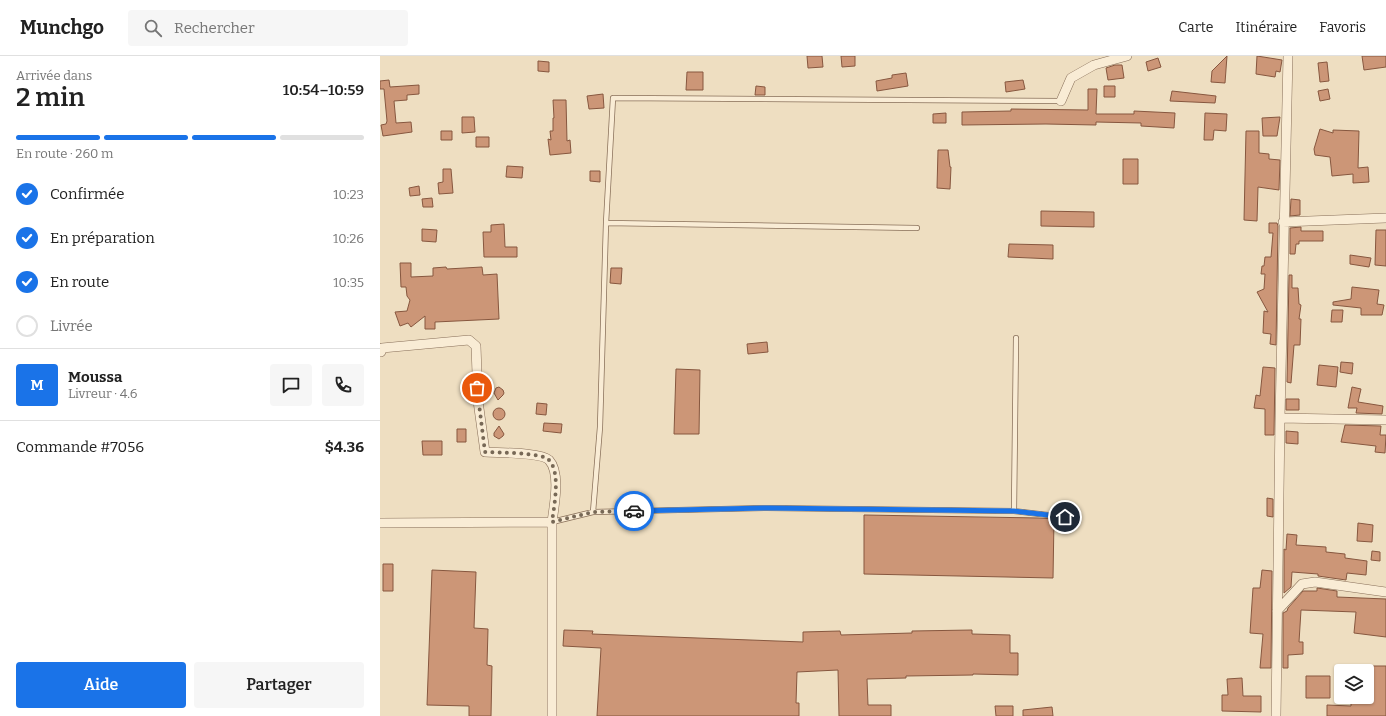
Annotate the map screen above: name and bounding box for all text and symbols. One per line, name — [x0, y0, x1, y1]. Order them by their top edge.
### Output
search box — [128, 10, 408, 46]
text: Munchgo — [20, 16, 104, 39]
icon: search — [142, 17, 164, 39]
text: Rechercher — [174, 19, 255, 37]
text: Carte — [1178, 19, 1213, 36]
text: Itinéraire — [1235, 19, 1297, 36]
text: Favoris — [1319, 19, 1366, 36]
text: Arrivée dans — [16, 68, 92, 83]
text: 10:54–10:59 — [283, 81, 364, 99]
text: 2 min — [16, 82, 85, 113]
text: En route · 260 m — [16, 146, 113, 161]
icon: check — [16, 183, 38, 205]
text: Confirmée — [50, 185, 124, 203]
text: 10:23 — [333, 187, 364, 202]
icon: check — [16, 227, 38, 249]
text: En préparation — [50, 229, 155, 247]
text: 10:26 — [333, 231, 364, 246]
icon: check — [16, 271, 38, 293]
text: En route — [50, 273, 109, 291]
text: 10:35 — [333, 275, 364, 290]
text: Livrée — [50, 317, 93, 335]
button: chat — [270, 364, 312, 406]
button: phone — [322, 364, 364, 406]
text: Moussa — [68, 368, 122, 386]
pin — [460, 371, 494, 405]
text: M — [30, 376, 44, 394]
icon: bag — [466, 377, 488, 399]
text: Livreur · 4.6 — [68, 386, 137, 401]
text: Commande #7056 — [16, 438, 144, 456]
text: $4.36 — [325, 438, 364, 456]
courier — [614, 491, 654, 531]
icon: car — [623, 500, 645, 522]
pin — [1048, 500, 1082, 534]
icon: home — [1054, 506, 1076, 528]
button: Aide — [16, 662, 186, 708]
button: Partager — [194, 662, 364, 708]
map controls — [1334, 664, 1374, 704]
button: layers — [1334, 664, 1374, 704]

